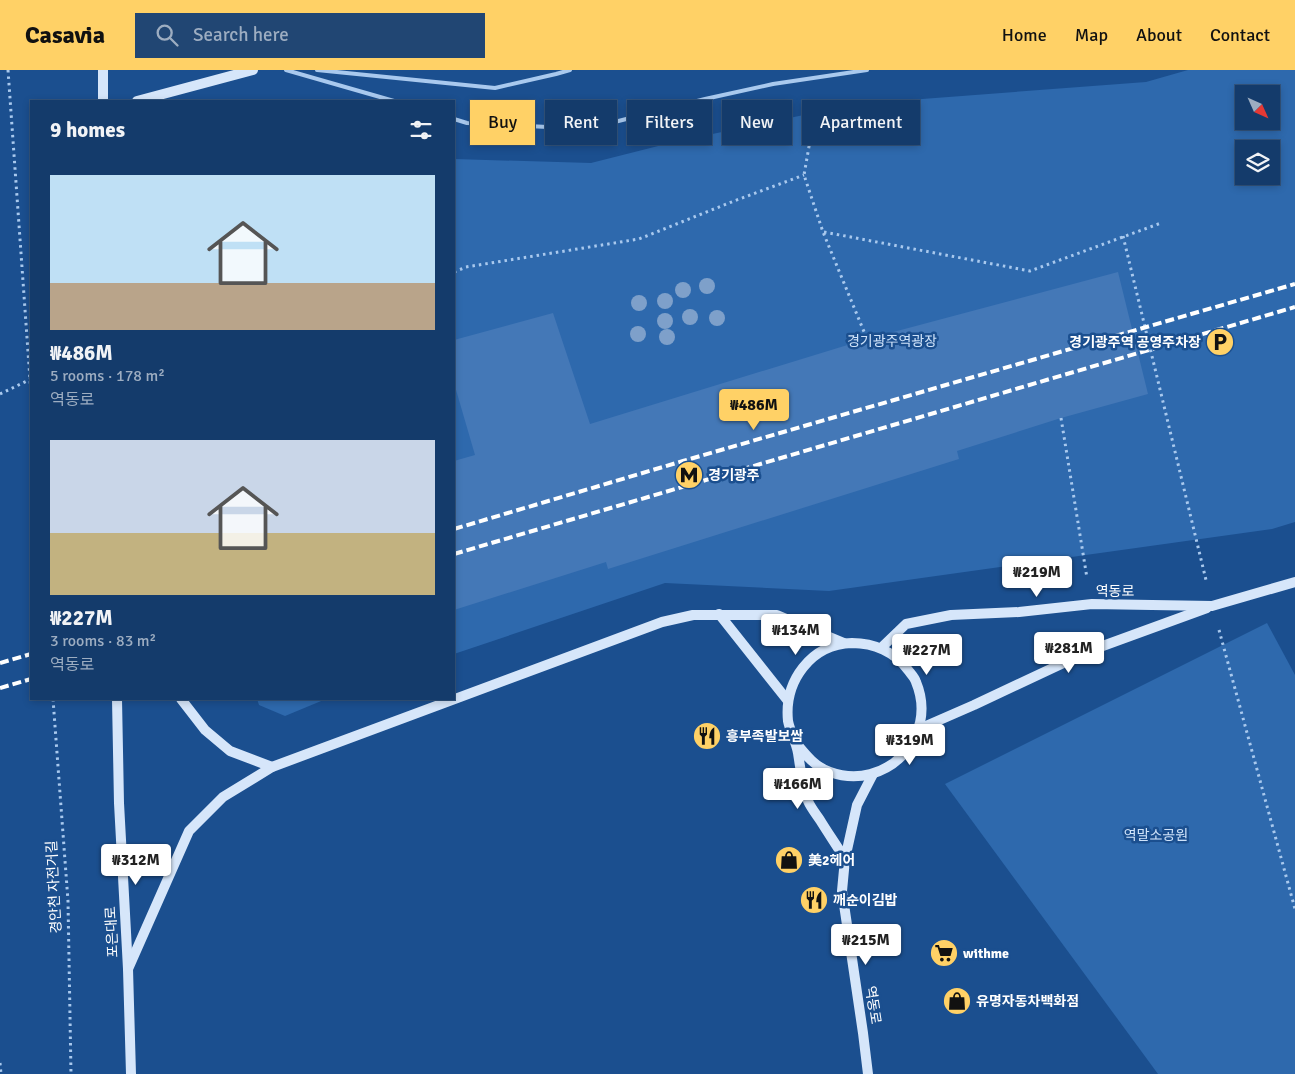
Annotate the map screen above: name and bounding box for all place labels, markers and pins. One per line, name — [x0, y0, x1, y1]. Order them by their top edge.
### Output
parking icon: 경기광주역 공영주차장 — [1205, 327, 1235, 357]
place label: 경기광주역 공영주차장 — [1069, 334, 1201, 351]
pin: ₩486M — [719, 388, 789, 431]
metro station icon: 경기광주 — [674, 460, 704, 490]
place label: 경기광주 — [708, 467, 760, 484]
pin: ₩219M — [1002, 556, 1072, 598]
pin: ₩134M — [761, 614, 831, 656]
pin: ₩281M — [1034, 632, 1104, 674]
pin: ₩227M — [892, 634, 962, 676]
restaurant icon: 흥부족발보쌈 — [692, 721, 722, 751]
pin: ₩319M — [875, 724, 945, 766]
place label: 흥부족발보쌈 — [726, 728, 803, 745]
pin: ₩166M — [763, 768, 833, 810]
pin: ₩312M — [101, 844, 171, 886]
shop icon: 美2헤어 — [774, 845, 804, 875]
place label: 美2헤어 — [808, 852, 855, 869]
restaurant icon: 깨순이김밥 — [799, 885, 829, 915]
place label: 깨순이김밥 — [833, 892, 898, 909]
pin: ₩215M — [831, 924, 901, 966]
supermarket icon: withme — [929, 938, 959, 968]
place label: withme — [963, 945, 1009, 962]
shop icon: 유명자동차백화점 — [942, 986, 972, 1016]
place label: 유명자동차백화점 — [976, 993, 1079, 1010]

